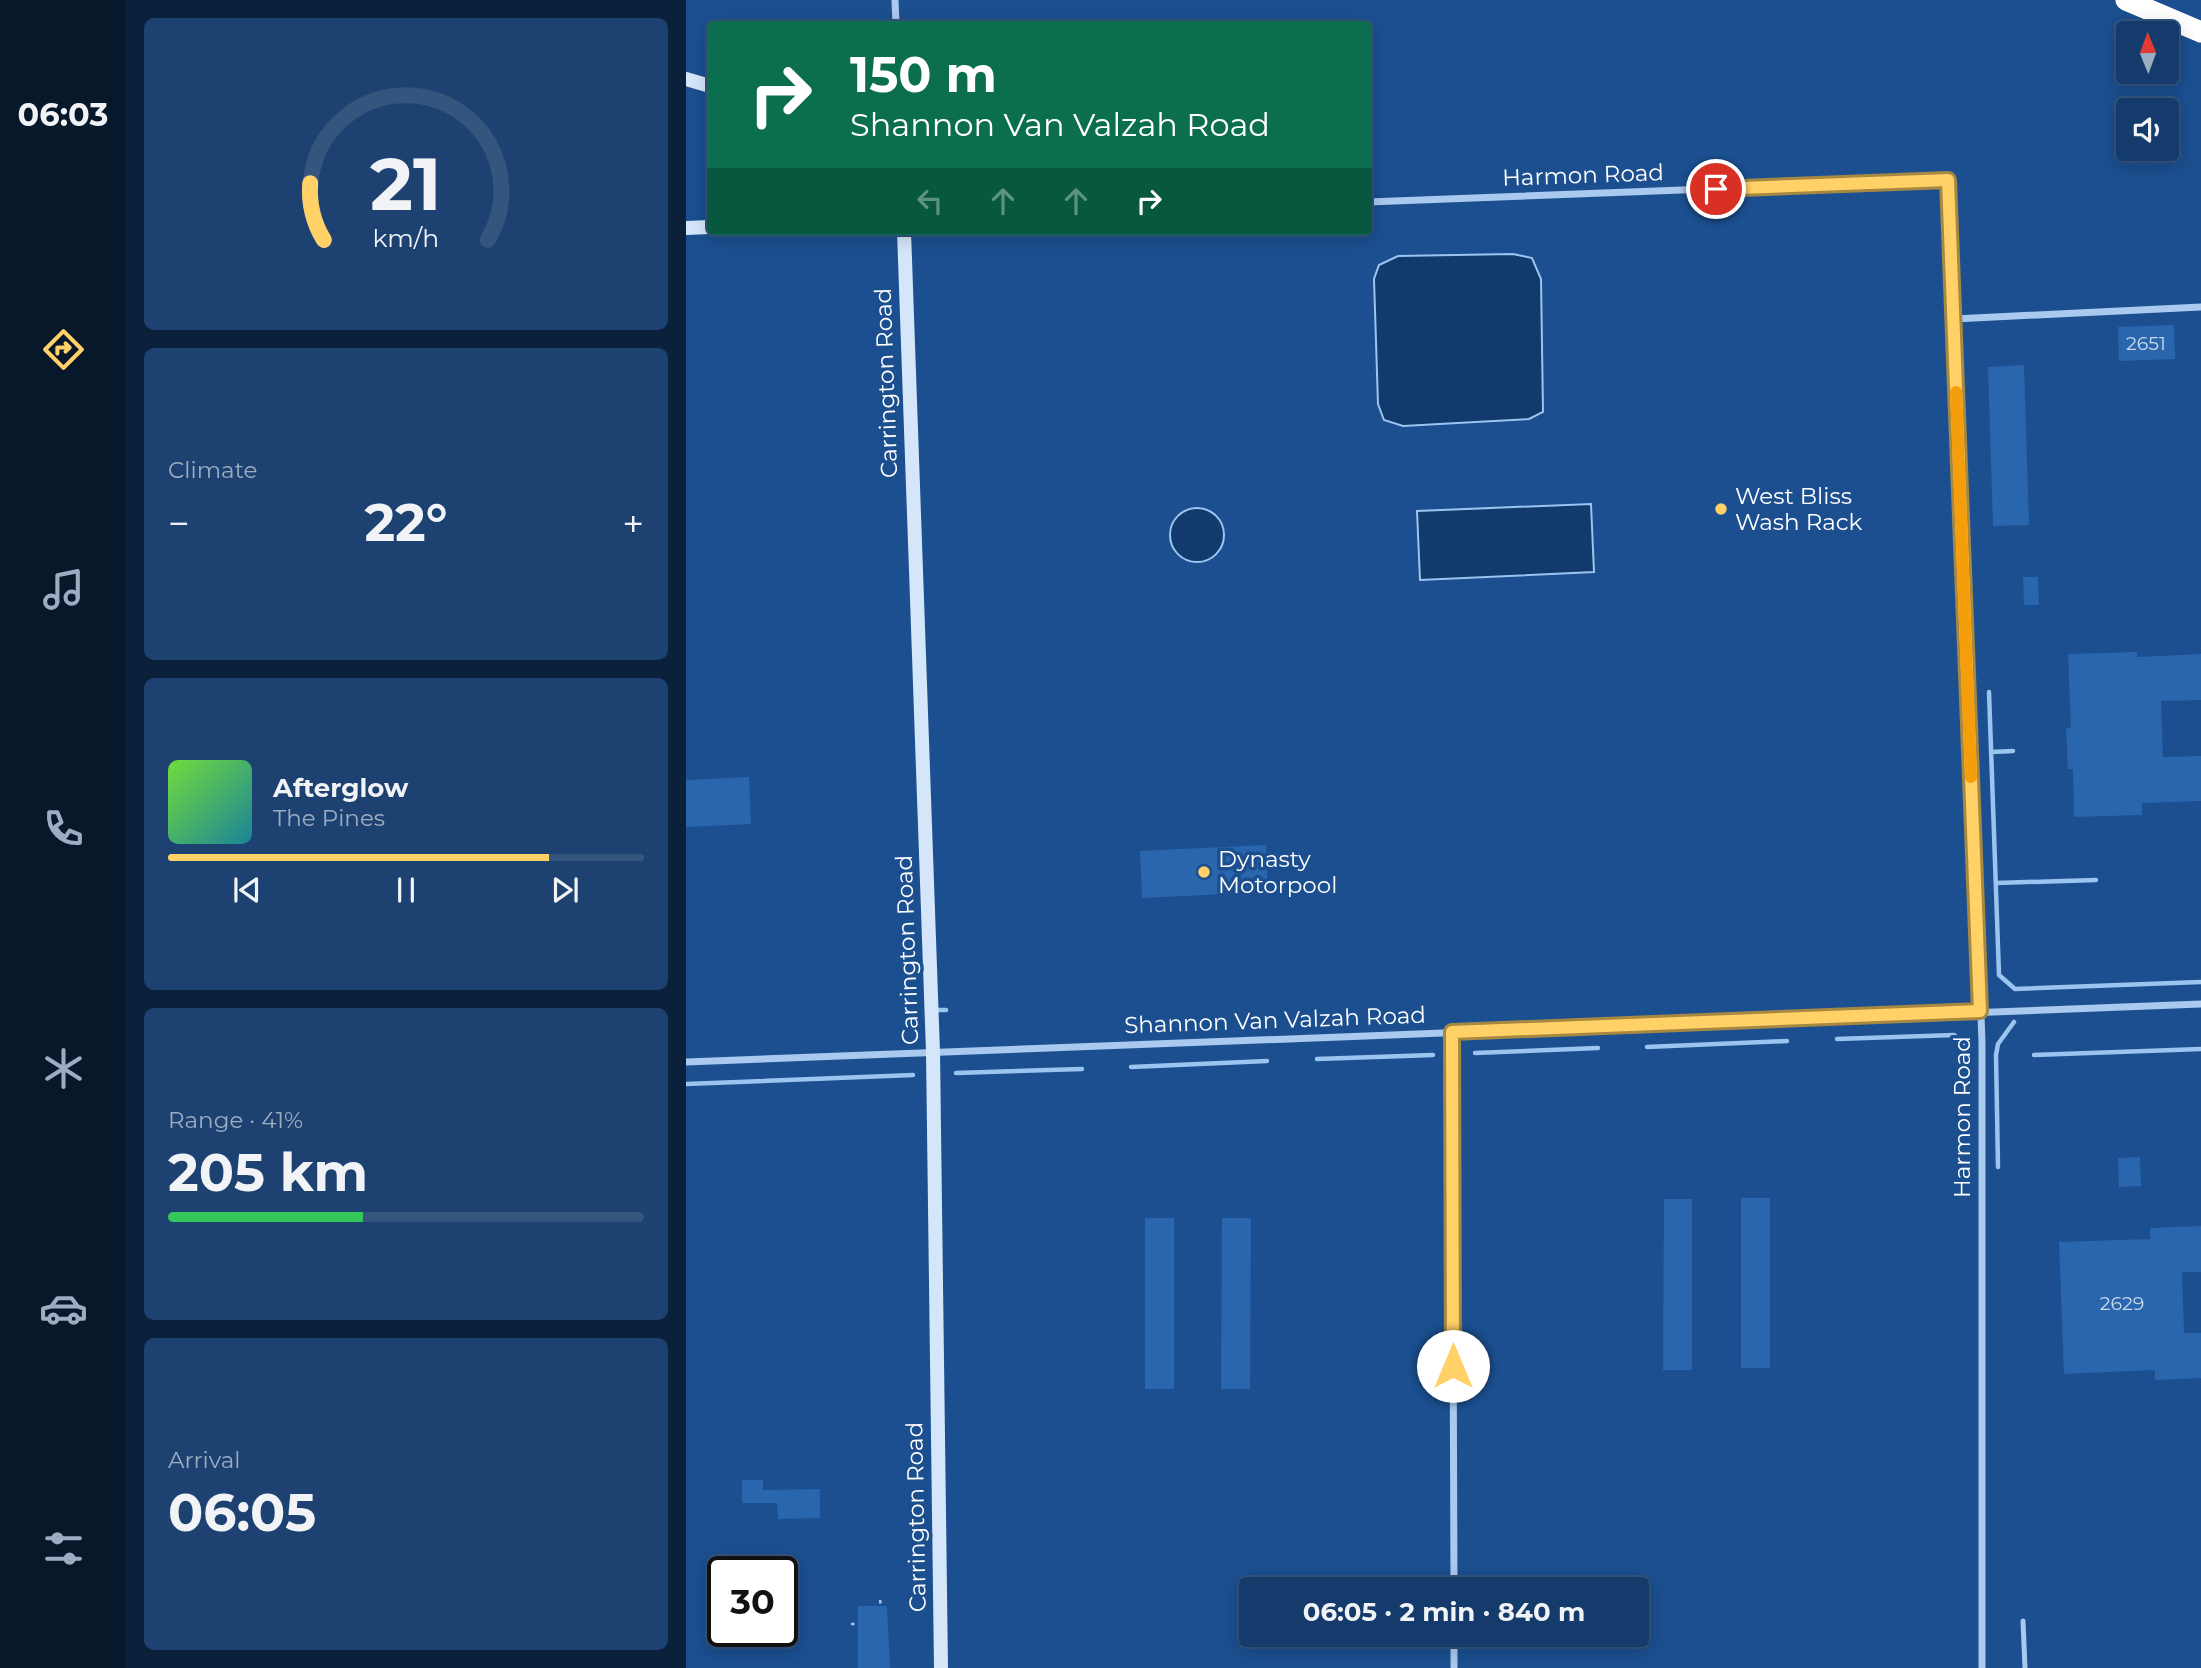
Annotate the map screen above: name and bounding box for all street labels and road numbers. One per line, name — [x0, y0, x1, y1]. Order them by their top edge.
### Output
street label: Harmon Road — [1502, 158, 1664, 192]
street label: Carrington Road — [869, 287, 903, 479]
street label: Carrington Road — [890, 854, 924, 1046]
street label: Shannon Van Valzah Road — [1124, 1001, 1426, 1039]
street label: Harmon Road — [1948, 1036, 1976, 1198]
street label: Carrington Road — [900, 1422, 932, 1612]

